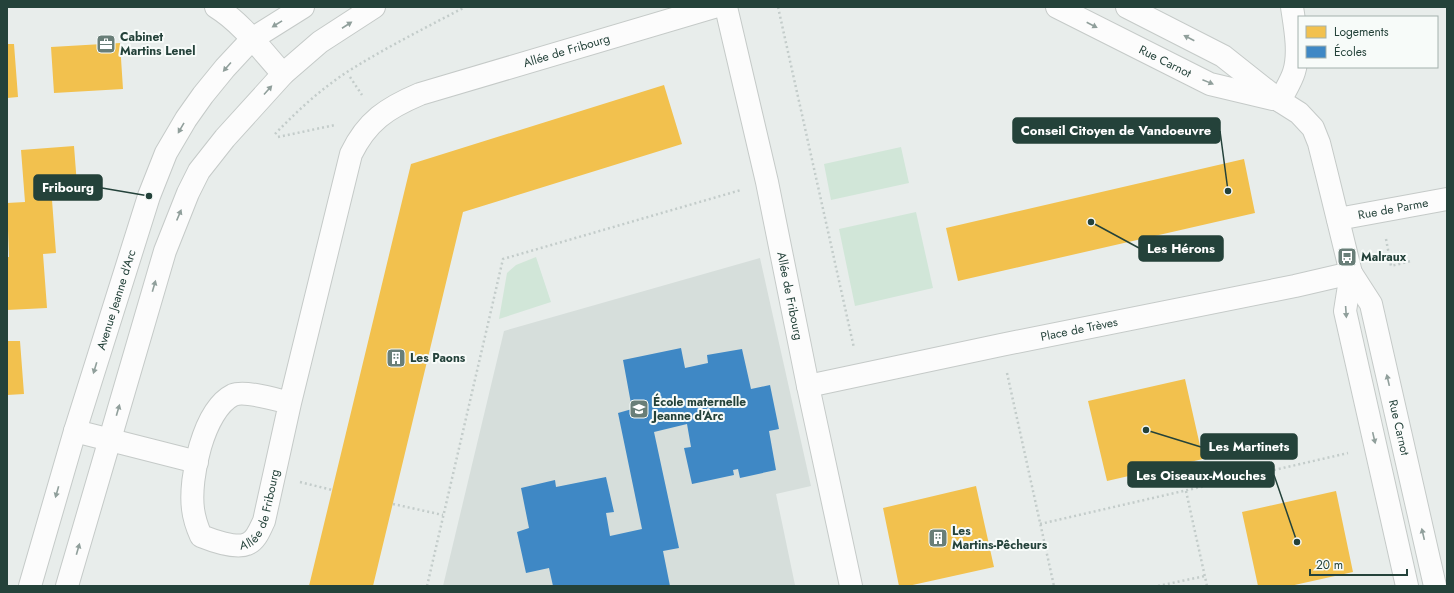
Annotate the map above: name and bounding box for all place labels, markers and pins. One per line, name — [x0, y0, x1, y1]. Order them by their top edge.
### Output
place label: Cabinet Martins Lenel — [120, 28, 195, 60]
office icon: Cabinet Martins Lenel — [95, 33, 117, 55]
callout: Conseil Citoyen de Vandoeuvre — [1013, 118, 1220, 143]
callout: Fribourg — [34, 175, 102, 200]
callout: Les Hérons — [1139, 236, 1223, 261]
bus stop icon: Malraux — [1336, 246, 1358, 268]
place label: Malraux — [1361, 248, 1407, 266]
building icon: Les Paons — [385, 347, 407, 369]
place label: Les Paons — [410, 349, 466, 367]
place label: École maternelle Jeanne d'Arc — [651, 393, 746, 425]
school or university icon: École maternelle Jeanne d'Arc — [628, 398, 650, 420]
callout: Les Martinets — [1201, 434, 1297, 459]
callout: Les Oiseaux-Mouches — [1128, 462, 1274, 487]
place label: Les Martins-Pêcheurs — [952, 522, 1048, 554]
building icon: Les Martins-Pêcheurs — [927, 527, 949, 549]

